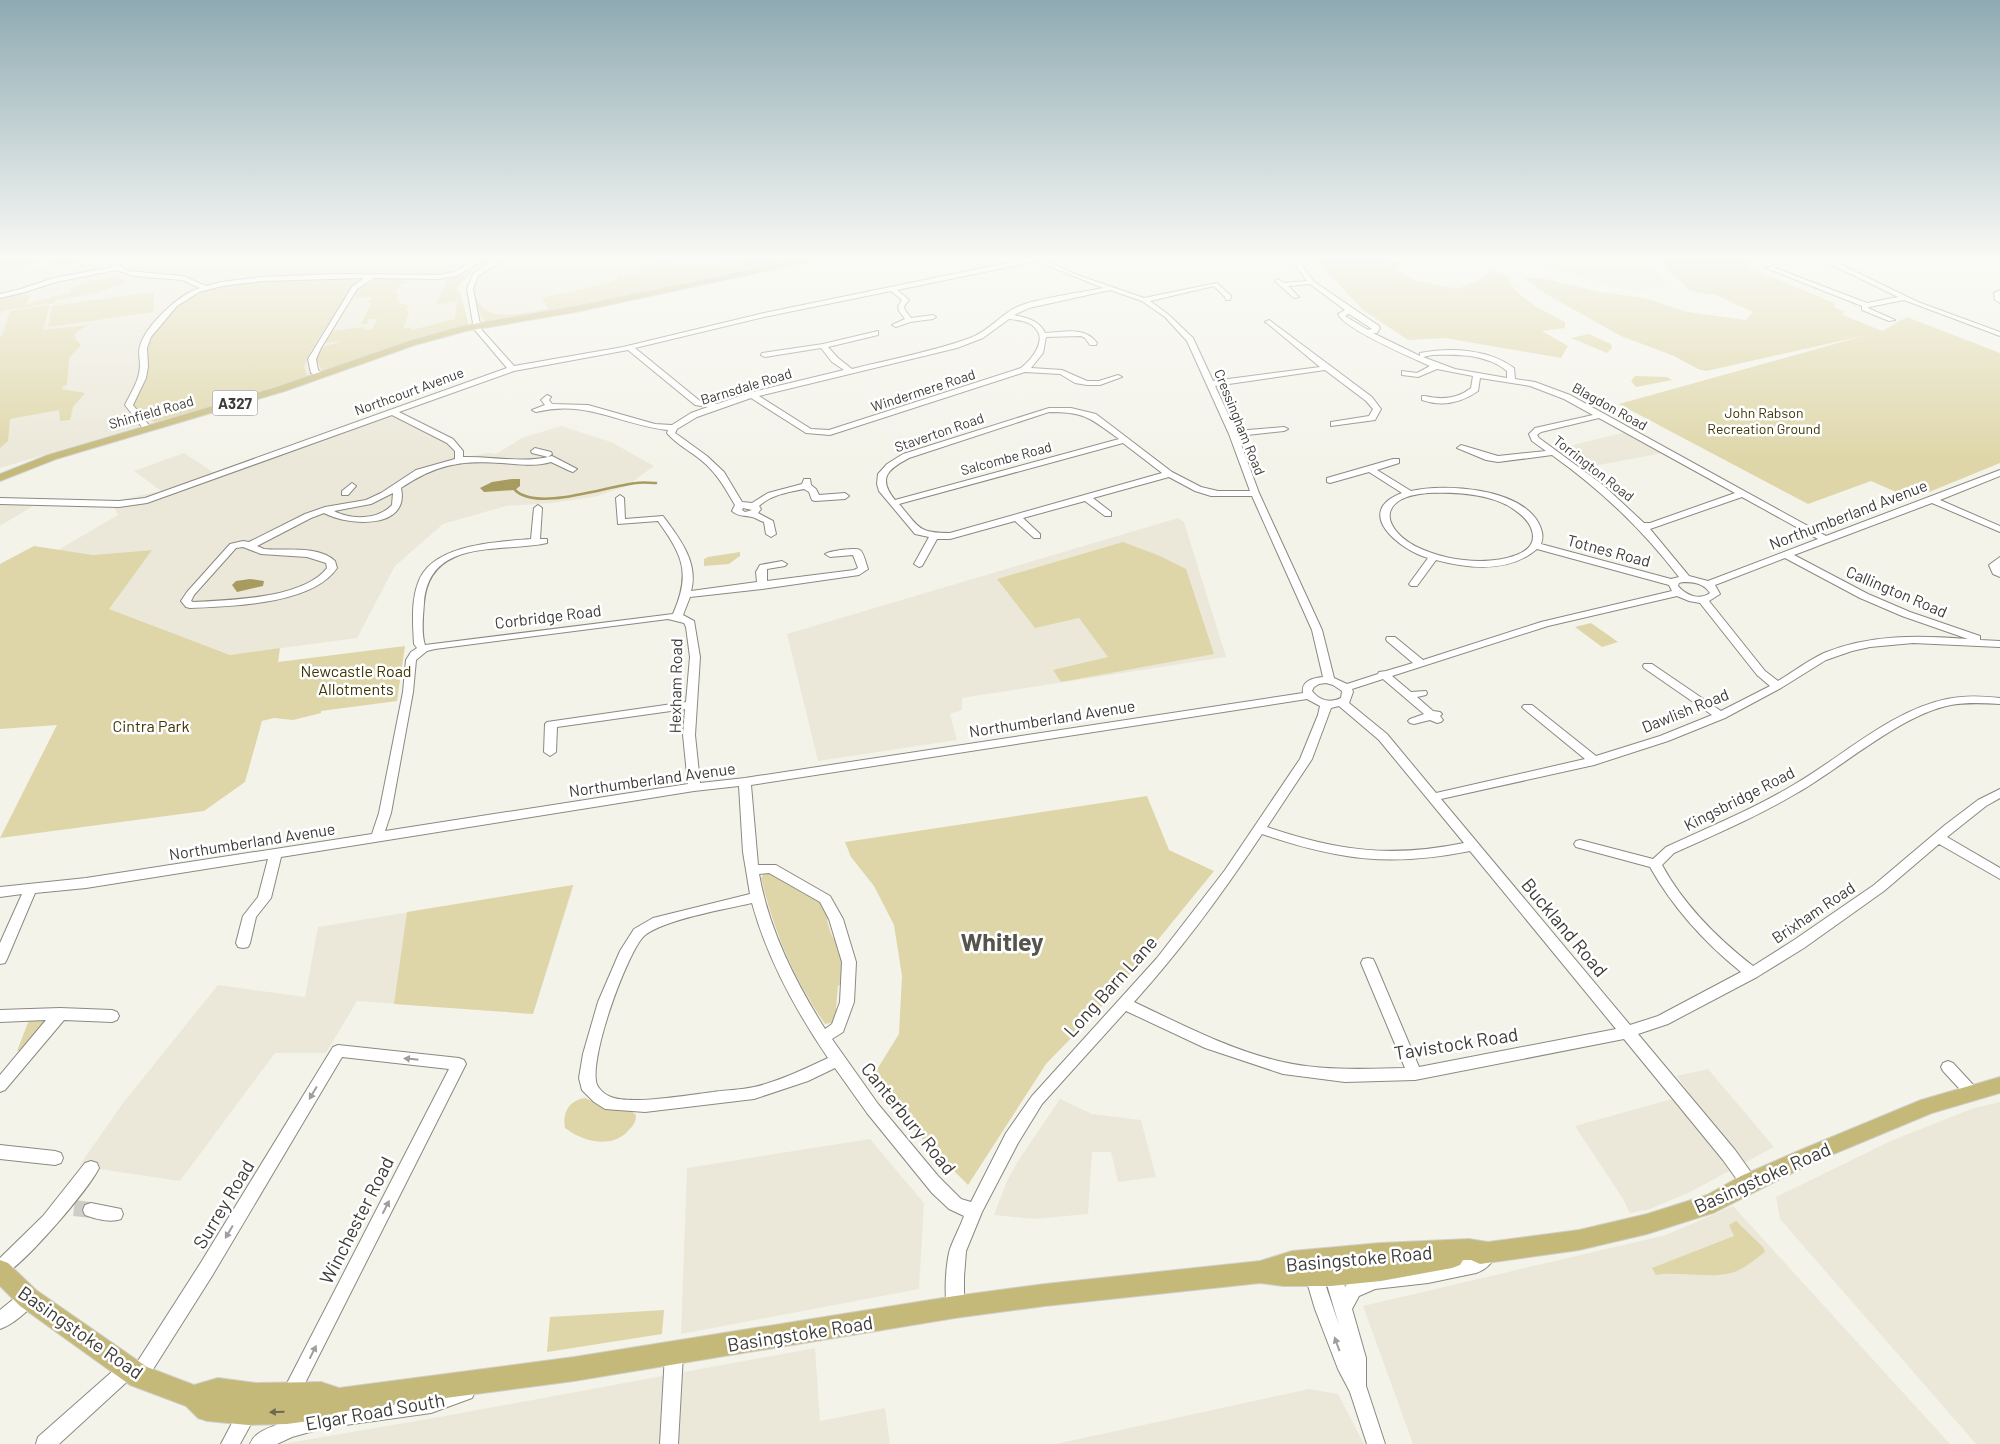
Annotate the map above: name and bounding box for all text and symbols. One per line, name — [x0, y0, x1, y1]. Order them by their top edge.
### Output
street label: Northcourt Avenue — [352, 363, 466, 419]
street label: Barnsdale Road — [698, 364, 794, 408]
street label: Windermere Road — [869, 365, 977, 415]
street label: Cressingham Road — [1211, 367, 1269, 477]
street label: Blagdon Road — [1569, 378, 1651, 434]
road number: A327 — [212, 390, 258, 416]
street label: Shinfield Road — [107, 392, 195, 432]
park label: John Rabson Recreation Ground — [1707, 404, 1821, 437]
street label: Staverton Road — [892, 409, 986, 455]
street label: Torrington Road — [1550, 431, 1638, 505]
street label: Salcombe Road — [959, 438, 1053, 478]
street label: Northumberland Avenue — [1766, 475, 1930, 553]
street label: Totnes Road — [1565, 530, 1653, 570]
street label: Callington Road — [1844, 561, 1950, 621]
street label: Corbridge Road — [494, 600, 602, 632]
street label: Hexham Road — [665, 638, 685, 734]
park label: Newcastle Road Allotments — [300, 661, 412, 698]
street label: Dawlish Road — [1639, 684, 1731, 736]
street label: Northumberland Avenue — [968, 695, 1136, 741]
park label: Cintra Park — [113, 716, 189, 735]
street label: Northumberland Avenue — [568, 758, 736, 800]
street label: Kingsbridge Road — [1680, 762, 1798, 834]
street label: Northumberland Avenue — [168, 818, 336, 864]
street label: Buckland Road — [1517, 873, 1613, 981]
street label: Brixham Road — [1768, 877, 1858, 947]
district label: Whitley — [960, 926, 1044, 956]
street label: Long Barn Lane — [1058, 931, 1162, 1041]
street label: Tavistock Road — [1392, 1022, 1520, 1064]
one-way arrow — [403, 1055, 419, 1063]
street label: Canterbury Road — [857, 1057, 961, 1179]
one-way arrow — [308, 1086, 317, 1099]
street label: Basingstoke Road — [1690, 1137, 1834, 1217]
street label: Winchester Road — [314, 1152, 398, 1288]
street label: Surrey Road — [188, 1155, 258, 1253]
one-way arrow — [383, 1200, 391, 1214]
one-way arrow — [224, 1225, 234, 1238]
street label: Basingstoke Road — [1285, 1240, 1433, 1276]
street label: Basingstoke Road — [14, 1280, 148, 1384]
street label: Basingstoke Road — [726, 1310, 874, 1356]
one-way arrow — [1333, 1337, 1340, 1352]
one-way arrow — [309, 1345, 317, 1359]
street label: Elgar Road South — [304, 1387, 446, 1435]
one-way arrow — [269, 1408, 285, 1416]

